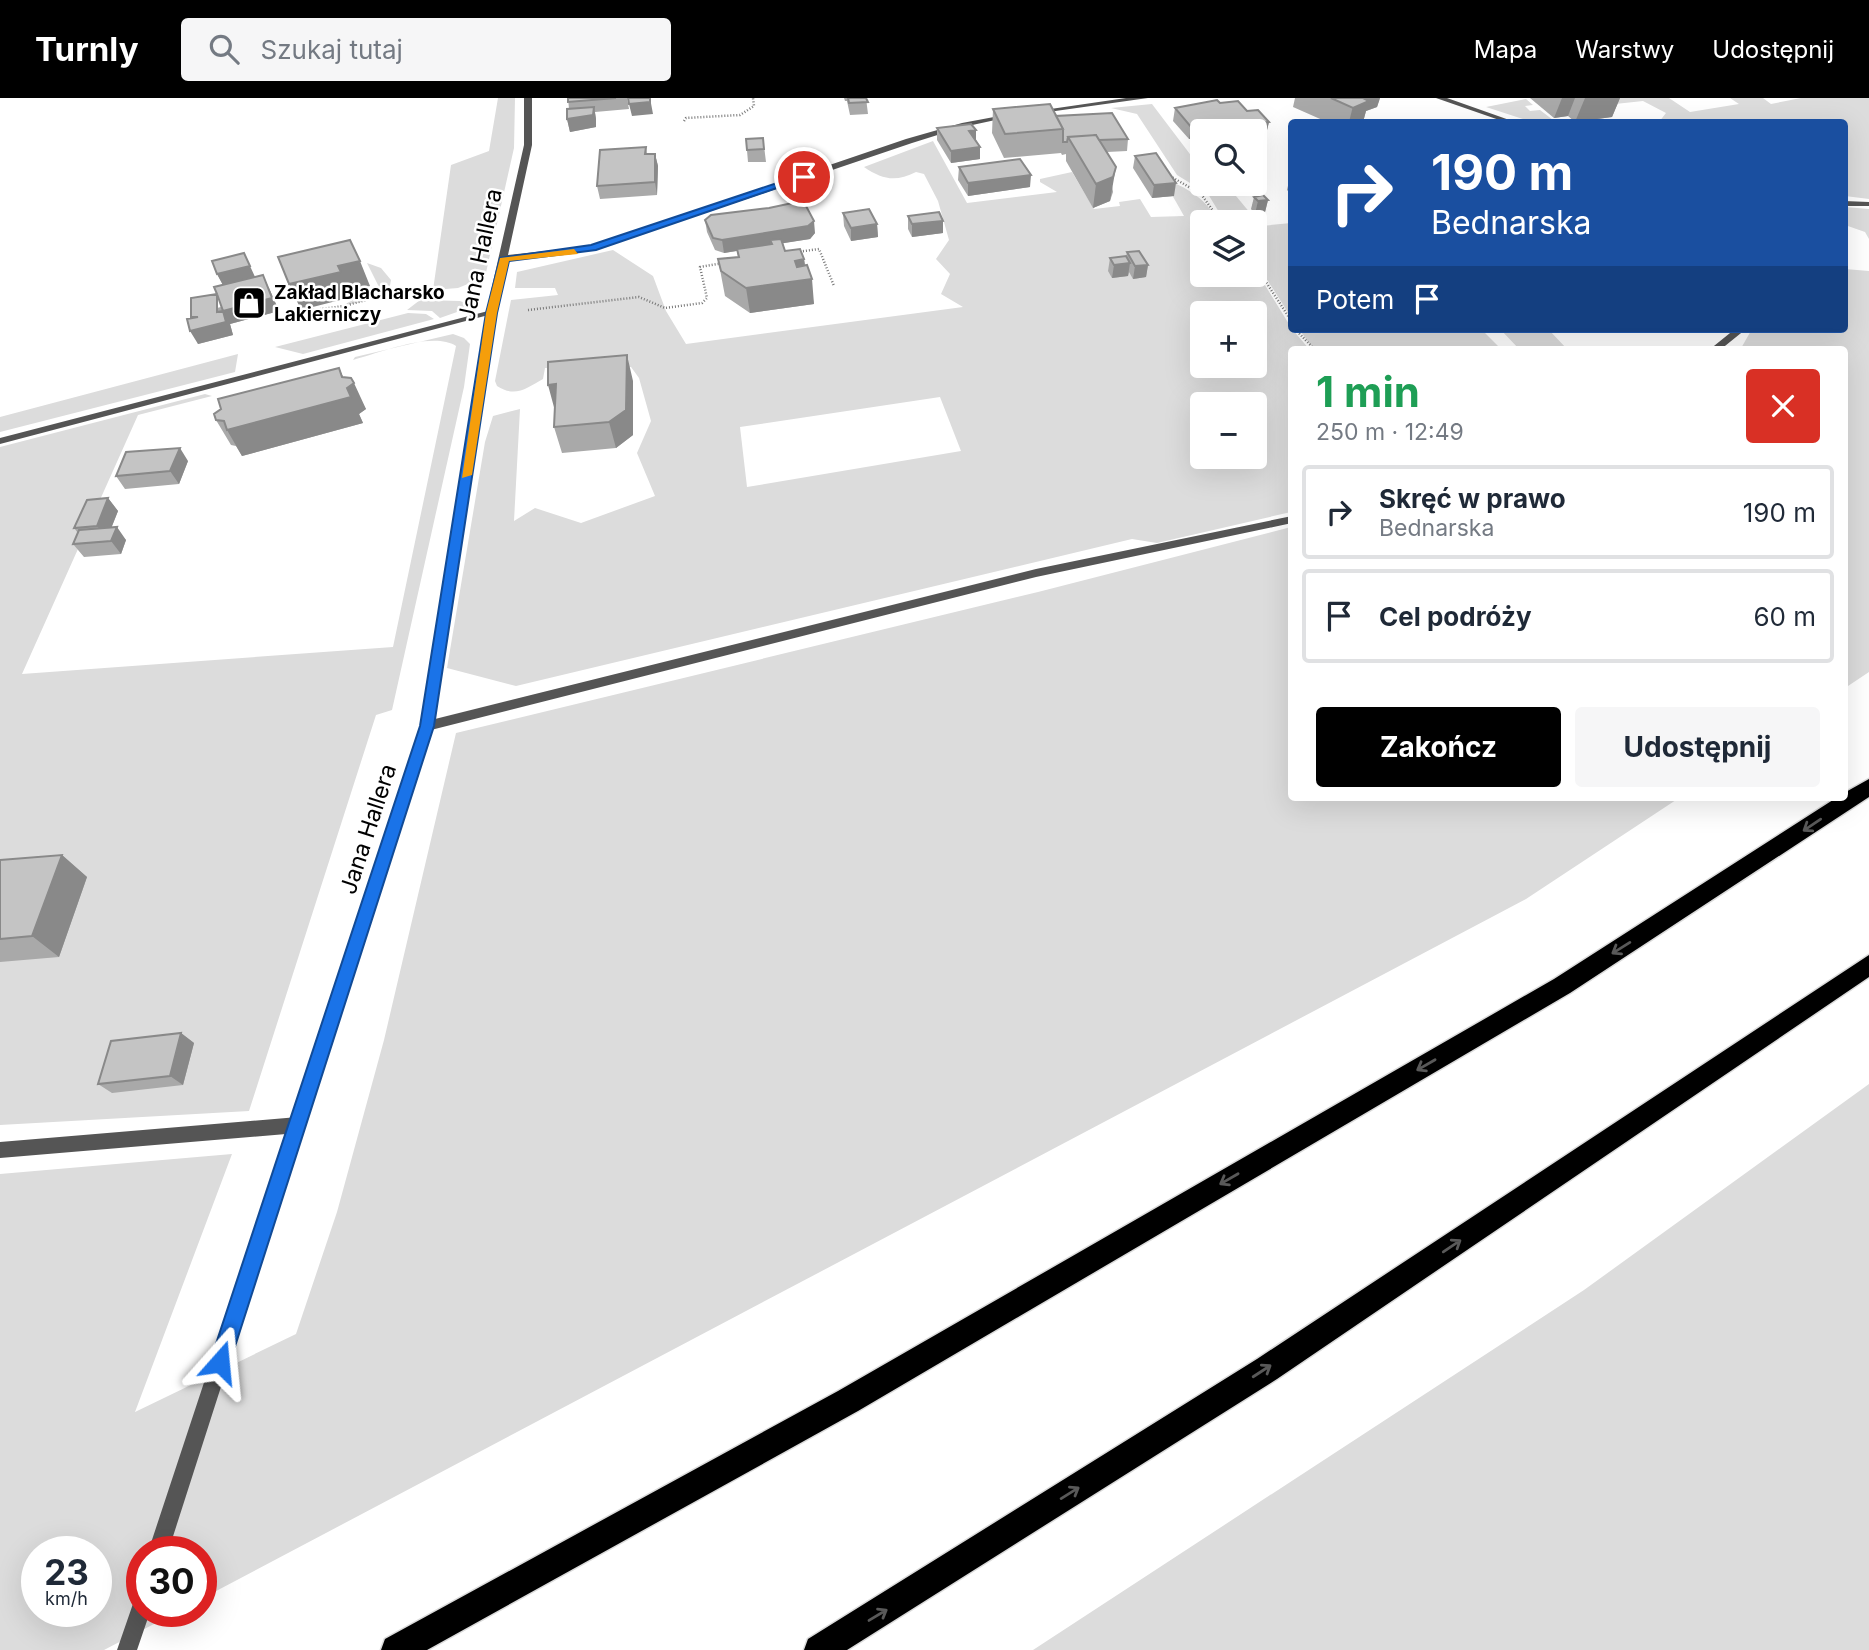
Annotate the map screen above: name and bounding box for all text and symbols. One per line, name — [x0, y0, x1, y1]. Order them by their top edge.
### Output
search box — [181, 18, 671, 81]
text: Turnly — [35, 29, 139, 69]
icon: search — [205, 30, 243, 68]
text: Szukaj tutaj — [261, 34, 403, 65]
text: Mapa — [1474, 35, 1537, 64]
text: Warstwy — [1575, 35, 1674, 64]
text: Udostępnij — [1712, 35, 1834, 64]
map controls — [1190, 119, 1267, 469]
button: search — [1190, 119, 1267, 196]
text: 190 m — [1431, 143, 1573, 202]
pin — [774, 147, 834, 207]
icon: right — [1316, 147, 1407, 238]
icon: arrive — [785, 158, 823, 196]
street label: Jana Hallera — [452, 186, 508, 324]
text: Bednarska — [1431, 203, 1592, 242]
button: layers — [1190, 210, 1267, 287]
icon: arrive — [1408, 280, 1446, 318]
place label: Zakład Blacharsko Lakierniczy — [274, 281, 445, 326]
shop icon: Zakład Blacharsko Lakierniczy — [230, 284, 268, 322]
text: Potem — [1316, 284, 1394, 315]
button: + — [1190, 301, 1267, 378]
text: 1 min — [1316, 366, 1420, 417]
button: close — [1746, 369, 1820, 443]
button: − — [1190, 392, 1267, 469]
text: 250 m · 12:49 — [1316, 418, 1464, 446]
text: Skręć w prawo — [1379, 483, 1566, 514]
icon: right — [1320, 493, 1358, 531]
text: 190 m — [1743, 497, 1816, 528]
text: Bednarska — [1379, 514, 1494, 542]
icon: arrive — [1320, 597, 1358, 635]
text: Cel podróży — [1379, 601, 1532, 632]
text: 60 m — [1753, 601, 1816, 632]
button: Zakończ — [1316, 707, 1561, 787]
button: Udostępnij — [1575, 707, 1820, 787]
street label: Jana Hallera — [334, 760, 402, 898]
one-way arrow — [1803, 818, 1822, 832]
one-way arrow — [1612, 942, 1632, 956]
one-way arrow — [1416, 1059, 1437, 1072]
one-way arrow — [1220, 1173, 1240, 1187]
one-way arrow — [1442, 1238, 1461, 1253]
position arrow — [183, 1325, 257, 1399]
one-way arrow — [1252, 1364, 1271, 1379]
one-way arrow — [1060, 1486, 1080, 1500]
speed limit sign: 30 — [126, 1536, 217, 1627]
text: 23 — [44, 1551, 89, 1593]
text: km/h — [45, 1588, 88, 1609]
one-way arrow — [868, 1608, 888, 1622]

